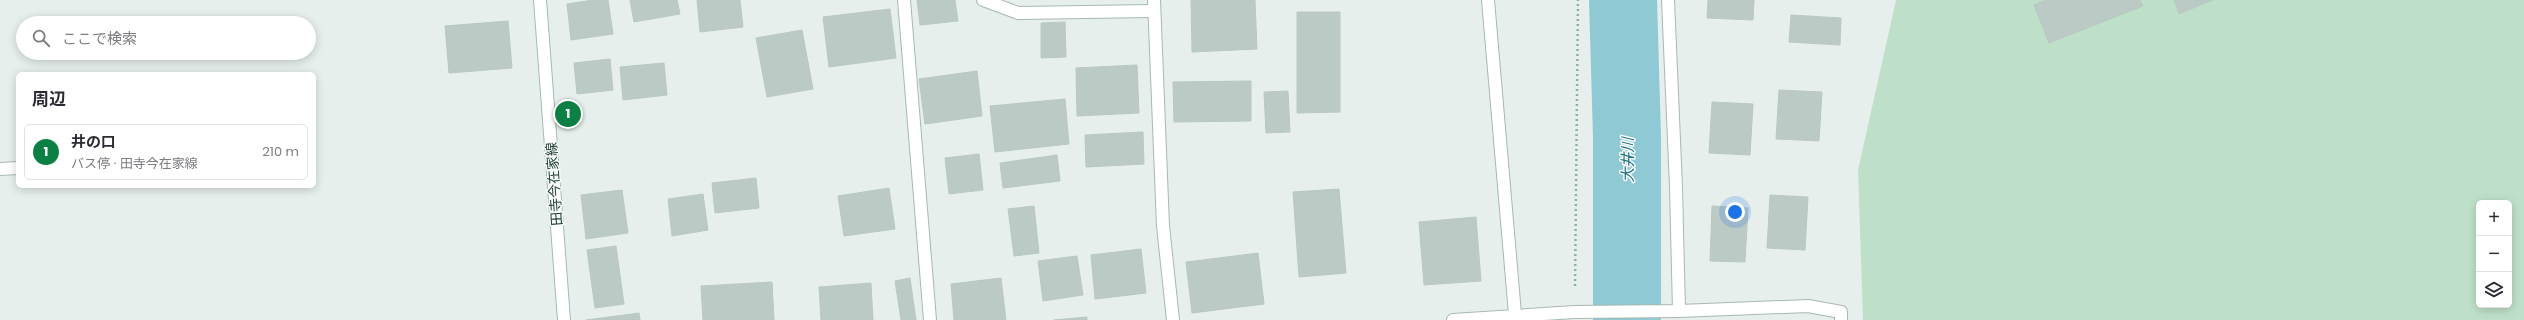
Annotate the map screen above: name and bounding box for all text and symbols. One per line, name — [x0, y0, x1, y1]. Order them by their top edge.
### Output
search box — [16, 16, 316, 60]
icon: search — [30, 27, 52, 49]
text: ここで検索 — [62, 28, 137, 49]
text: 周辺 — [32, 87, 66, 111]
pin: 1 — [555, 99, 581, 129]
text: 井の口 — [71, 131, 116, 152]
water label: 大井川 — [1617, 136, 1638, 183]
street label: 田寺今在家線 — [541, 141, 567, 227]
text: 1 — [44, 142, 48, 161]
text: 210 m — [262, 142, 299, 161]
text: バス停 · 田寺今在家線 — [71, 154, 198, 173]
map controls — [2476, 200, 2512, 308]
button: + — [2476, 200, 2512, 236]
your location — [1725, 202, 1745, 222]
button: − — [2476, 236, 2512, 272]
button: layers — [2476, 272, 2512, 308]

